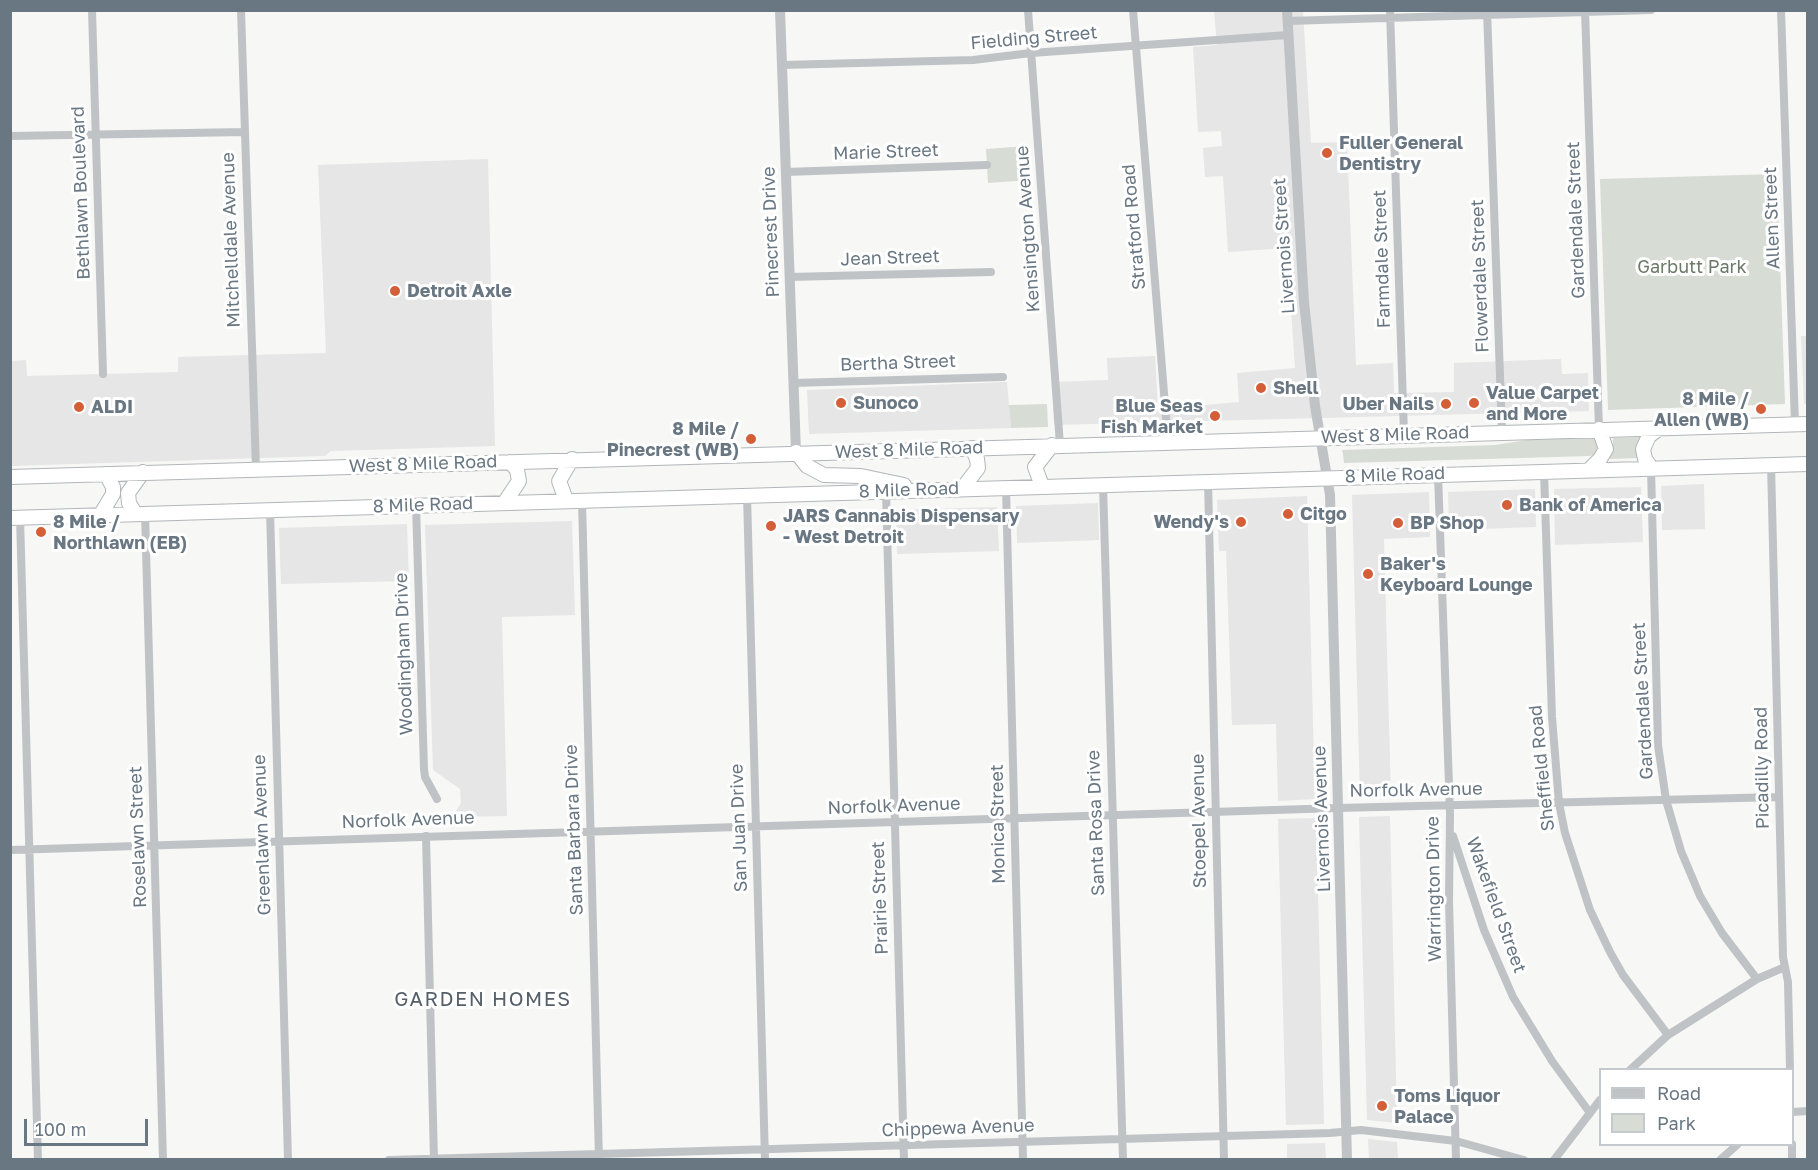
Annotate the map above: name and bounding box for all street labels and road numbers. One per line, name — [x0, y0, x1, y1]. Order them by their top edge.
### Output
street label: Fielding Street — [970, 22, 1098, 54]
street label: Bethlawn Boulevard — [67, 106, 95, 280]
street label: Marie Street — [833, 139, 939, 165]
street label: Gardendale Street — [1562, 141, 1590, 299]
street label: Kensington Avenue — [1011, 145, 1045, 313]
street label: Mitchelldale Avenue — [217, 152, 245, 328]
street label: Stratford Road — [1118, 163, 1150, 291]
street label: Pinecrest Drive — [758, 166, 784, 298]
street label: Allen Street — [1759, 166, 1785, 270]
street label: Livernois Street — [1268, 177, 1300, 315]
street label: Farmdale Street — [1369, 189, 1395, 329]
street label: Flowerdale Street — [1467, 199, 1493, 353]
street label: Jean Street — [840, 245, 940, 271]
street label: Bertha Street — [840, 350, 956, 376]
street label: West 8 Mile Road — [1320, 422, 1470, 448]
street label: West 8 Mile Road — [834, 437, 984, 463]
street label: West 8 Mile Road — [348, 451, 498, 477]
street label: 8 Mile Road — [1344, 462, 1446, 488]
street label: 8 Mile Road — [858, 477, 960, 503]
street label: 8 Mile Road — [372, 492, 474, 518]
street label: Woodingham Drive — [390, 572, 418, 736]
street label: Gardendale Street — [1628, 622, 1658, 780]
street label: Sheffield Road — [1525, 704, 1559, 832]
street label: Picadilly Road — [1750, 707, 1774, 829]
street label: Santa Barbara Drive — [560, 744, 588, 916]
street label: Livernois Avenue — [1309, 745, 1335, 893]
street label: Santa Rosa Drive — [1083, 750, 1109, 896]
street label: Stoepel Avenue — [1187, 753, 1211, 889]
street label: Greenlawn Avenue — [248, 754, 276, 916]
street label: San Juan Drive — [726, 763, 752, 893]
street label: Monica Street — [986, 764, 1010, 884]
street label: Roselawn Street — [125, 766, 151, 908]
street label: Norfolk Avenue — [1349, 778, 1483, 802]
street label: Norfolk Avenue — [827, 793, 961, 819]
street label: Norfolk Avenue — [341, 807, 475, 833]
street label: Warrington Drive — [1422, 816, 1446, 962]
street label: Wakefield Street — [1461, 834, 1531, 976]
street label: Prairie Street — [867, 841, 893, 955]
street label: Chippewa Avenue — [881, 1115, 1035, 1141]

